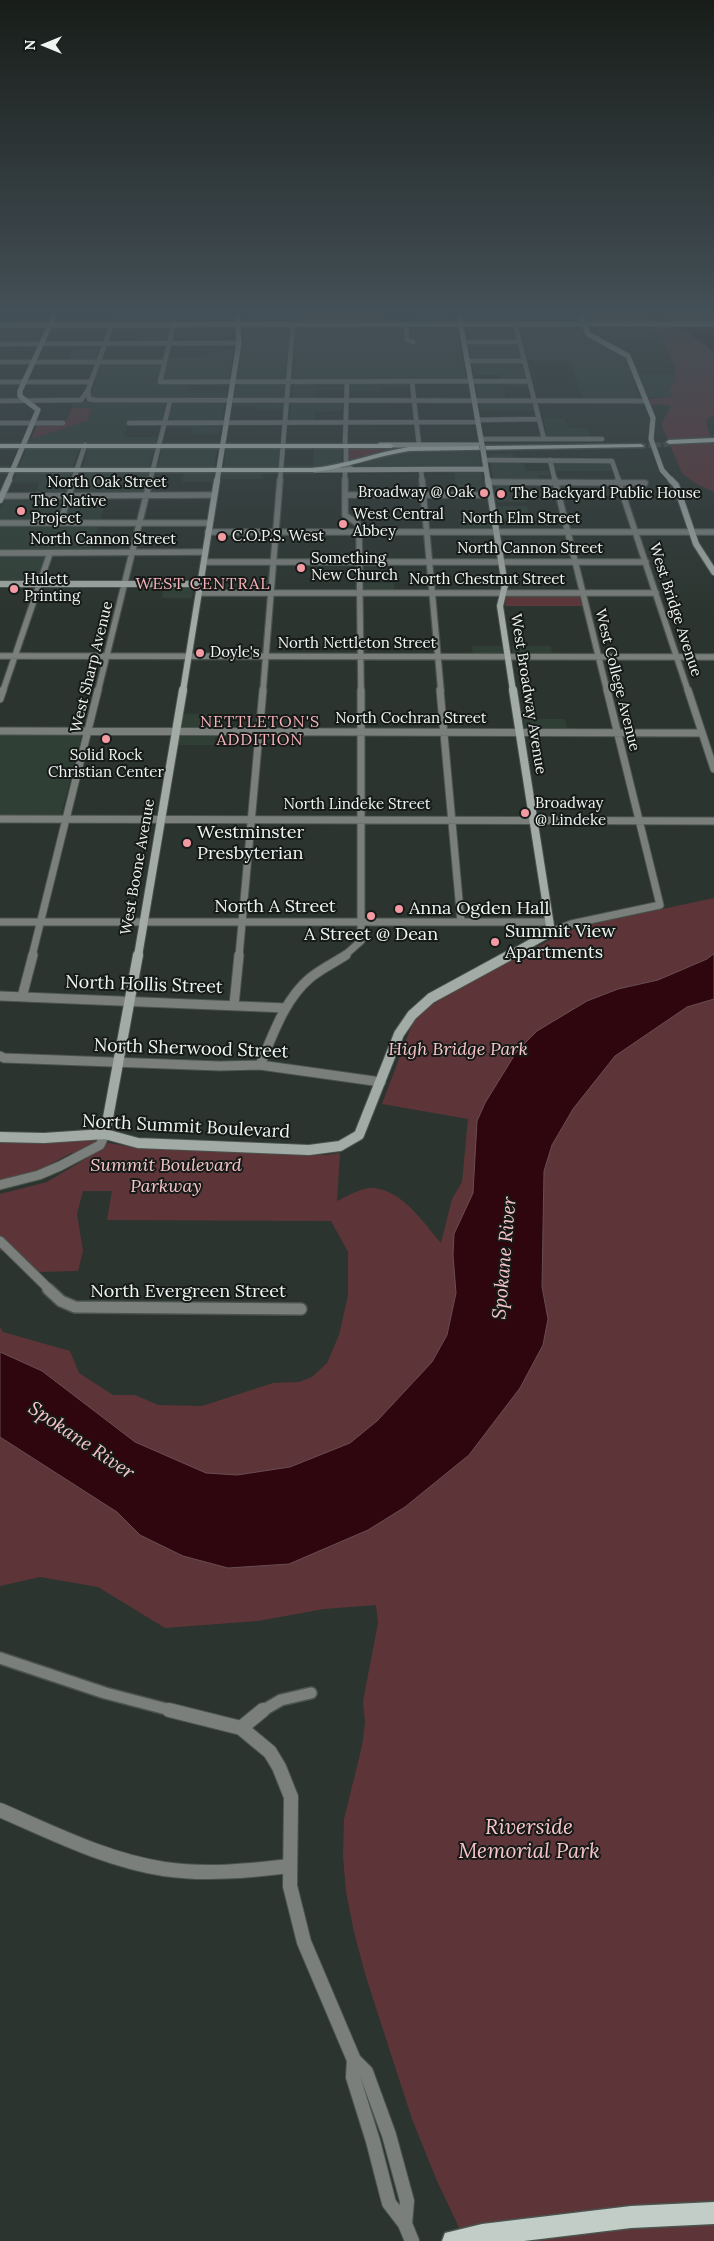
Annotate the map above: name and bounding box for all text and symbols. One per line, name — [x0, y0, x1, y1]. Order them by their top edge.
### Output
north arrow — [20, 20, 70, 70]
text: N — [21, 40, 39, 50]
street label: North Oak Street — [47, 474, 167, 492]
place label: Broadway @ Oak — [358, 484, 474, 502]
place label: The Backyard Public House — [511, 485, 701, 503]
marker: Broadway @ Oak — [478, 487, 490, 499]
marker: The Backyard Public House — [495, 488, 507, 500]
place label: The Native Project — [31, 493, 106, 528]
marker: The Native Project — [15, 505, 27, 517]
place label: West Central Abbey — [353, 506, 444, 541]
street label: North Elm Street — [462, 510, 580, 528]
marker: West Central Abbey — [337, 518, 349, 530]
place label: C.O.P.S. West — [232, 528, 324, 546]
street label: North Cannon Street — [30, 531, 176, 549]
marker: C.O.P.S. West — [216, 531, 228, 543]
street label: North Cannon Street — [457, 540, 603, 558]
street label: West Bridge Avenue — [645, 541, 705, 679]
place label: Something New Church — [311, 550, 398, 585]
marker: Something New Church — [295, 562, 307, 574]
place label: Hulett Printing — [24, 571, 80, 606]
street label: North Chestnut Street — [409, 571, 565, 589]
district label: WEST CENTRAL — [134, 574, 272, 594]
marker: Hulett Printing — [8, 583, 20, 595]
street label: West Sharp Avenue — [67, 599, 117, 735]
street label: West College Avenue — [591, 607, 643, 753]
street label: West Broadway Avenue — [506, 612, 550, 776]
street label: North Nettleton Street — [278, 635, 436, 653]
place label: Doyle's — [210, 644, 260, 662]
marker: Doyle's — [194, 647, 206, 659]
street label: North Cochran Street — [335, 710, 487, 728]
district label: NETTLETON'S ADDITION — [199, 712, 321, 750]
marker: Solid Rock Christian Center — [100, 733, 112, 745]
place label: Solid Rock Christian Center — [48, 747, 164, 782]
place label: Broadway @ Lindeke — [535, 795, 606, 830]
street label: North Lindeke Street — [283, 796, 431, 814]
street label: West Boone Avenue — [117, 797, 159, 937]
marker: Broadway @ Lindeke — [519, 807, 531, 819]
place label: Westminster Presbyterian — [197, 822, 304, 864]
marker: Westminster Presbyterian — [181, 837, 193, 849]
street label: North A Street — [214, 896, 336, 918]
place label: Anna Ogden Hall — [409, 898, 549, 920]
marker: Anna Ogden Hall — [393, 903, 405, 915]
marker: A Street @ Dean — [365, 910, 377, 922]
place label: Summit View Apartments — [505, 921, 616, 964]
place label: A Street @ Dean — [304, 924, 438, 946]
marker: Summit View Apartments — [489, 936, 501, 948]
street label: North Hollis Street — [65, 971, 223, 999]
street label: North Sherwood Street — [93, 1035, 289, 1063]
park label: High Bridge Park — [388, 1039, 528, 1061]
street label: North Summit Boulevard — [81, 1111, 291, 1143]
park label: Summit Boulevard Parkway — [90, 1155, 242, 1198]
water label: Spokane River — [488, 1196, 522, 1320]
street label: North Evergreen Street — [90, 1281, 286, 1303]
water label: Spokane River — [24, 1397, 138, 1485]
park label: Riverside Memorial Park — [458, 1815, 600, 1865]

